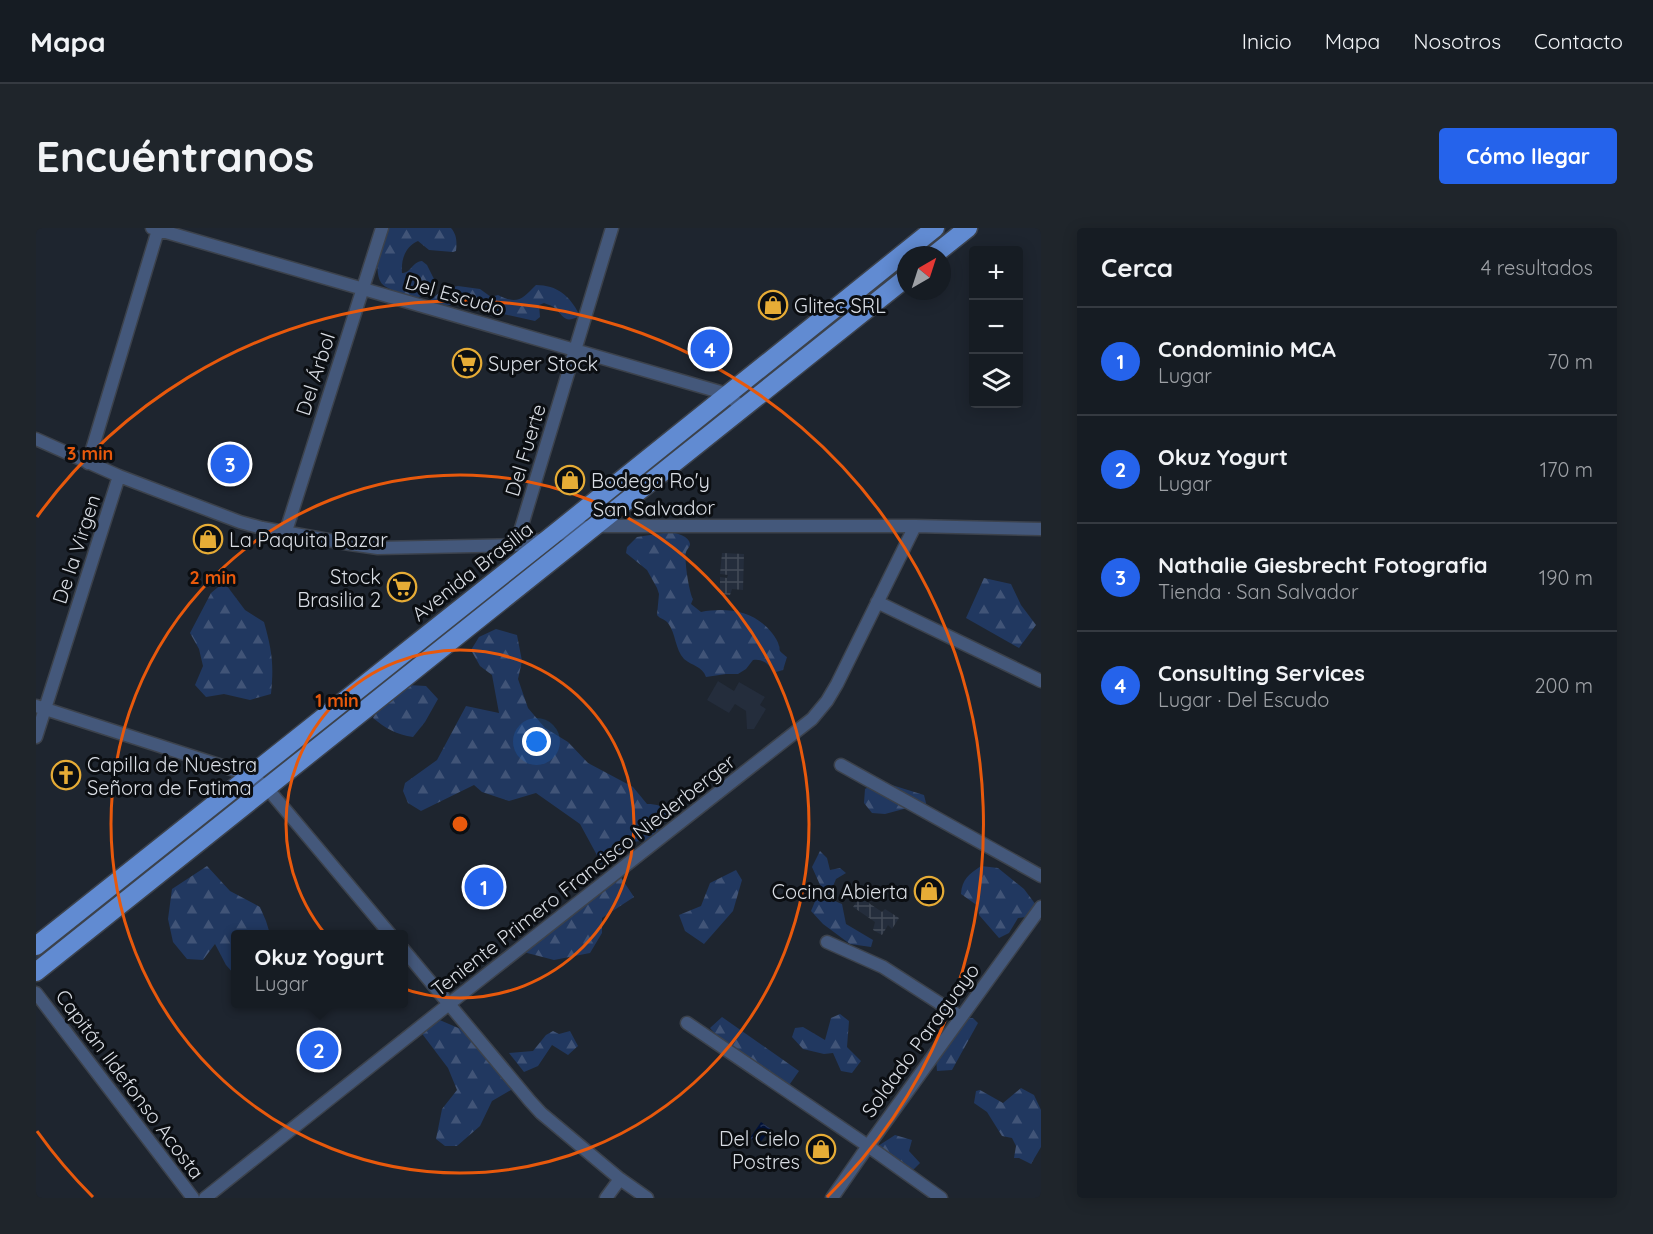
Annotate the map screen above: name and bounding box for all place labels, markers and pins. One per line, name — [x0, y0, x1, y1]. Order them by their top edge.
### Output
shop icon: Glitec SRL — [757, 289, 789, 321]
place label: Glitec SRL — [794, 293, 886, 318]
pin: 4 — [690, 326, 730, 372]
supermarket icon: Super Stock — [451, 347, 483, 379]
place label: Super Stock — [488, 351, 598, 376]
pin: 3 — [210, 442, 250, 486]
shop icon: Bodega Ro'y — [554, 464, 586, 496]
place label: Bodega Ro'y — [591, 468, 710, 493]
shop icon: La Paquita Bazar — [192, 523, 224, 555]
place label: La Paquita Bazar — [229, 527, 388, 552]
place label: Stock Brasilia 2 — [297, 564, 381, 612]
supermarket icon: Stock Brasilia 2 — [386, 571, 418, 603]
place label: Capilla de Nuestra Señora de Fatima — [87, 752, 257, 800]
church icon: Capilla de Nuestra Señora de Fatima — [50, 759, 82, 791]
centre of rings — [450, 814, 470, 834]
pin: 1 — [464, 864, 504, 910]
shop icon: Cocina Abierta — [913, 875, 945, 907]
place label: Cocina Abierta — [772, 879, 908, 904]
pin: 2 — [300, 1028, 338, 1072]
place label: Del Cielo Postres — [719, 1126, 800, 1174]
shop icon: Del Cielo Postres — [805, 1133, 837, 1165]

